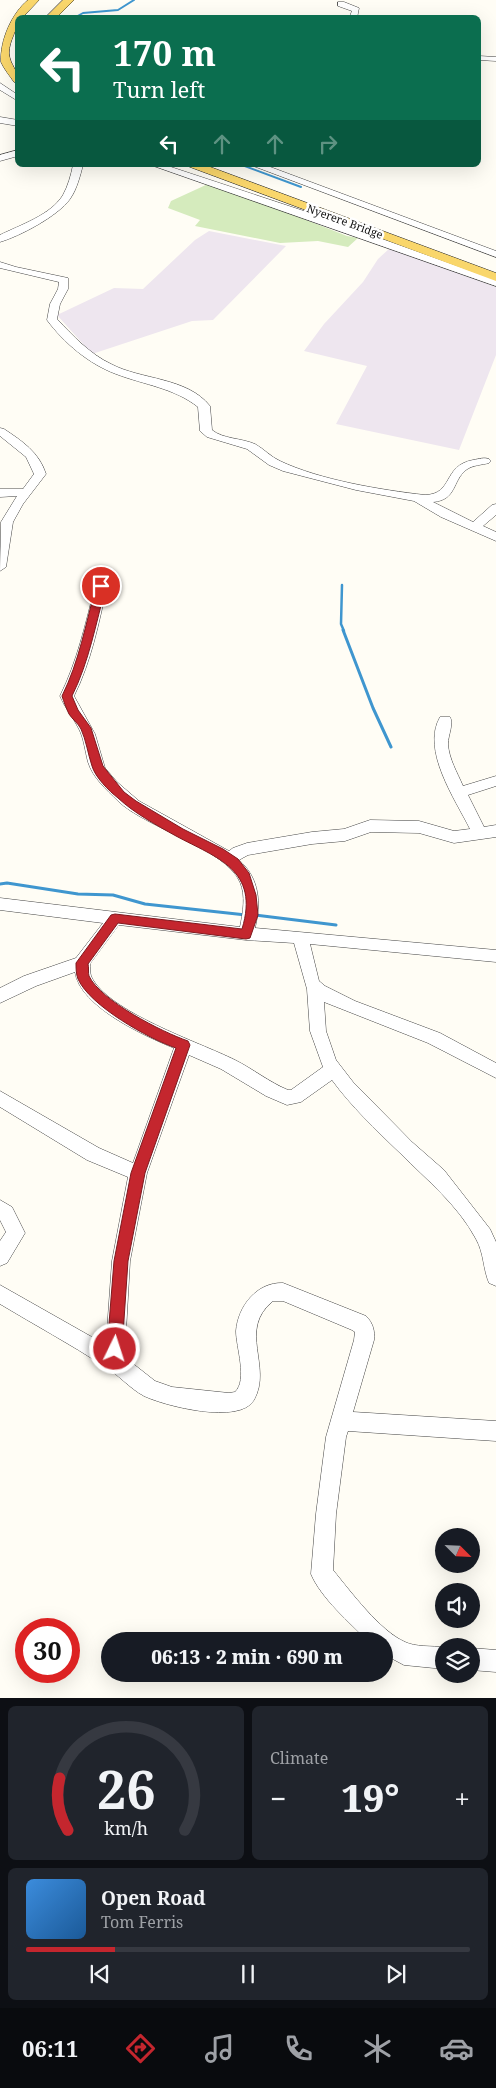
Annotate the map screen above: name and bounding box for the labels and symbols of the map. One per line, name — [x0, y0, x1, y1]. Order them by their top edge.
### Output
street label: Nyerere Bridge — [305, 200, 385, 242]
pin — [80, 565, 122, 607]
position arrow — [88, 1322, 140, 1374]
north arrow — [435, 1528, 480, 1572]
speed limit sign: 30 — [15, 1618, 80, 1683]

